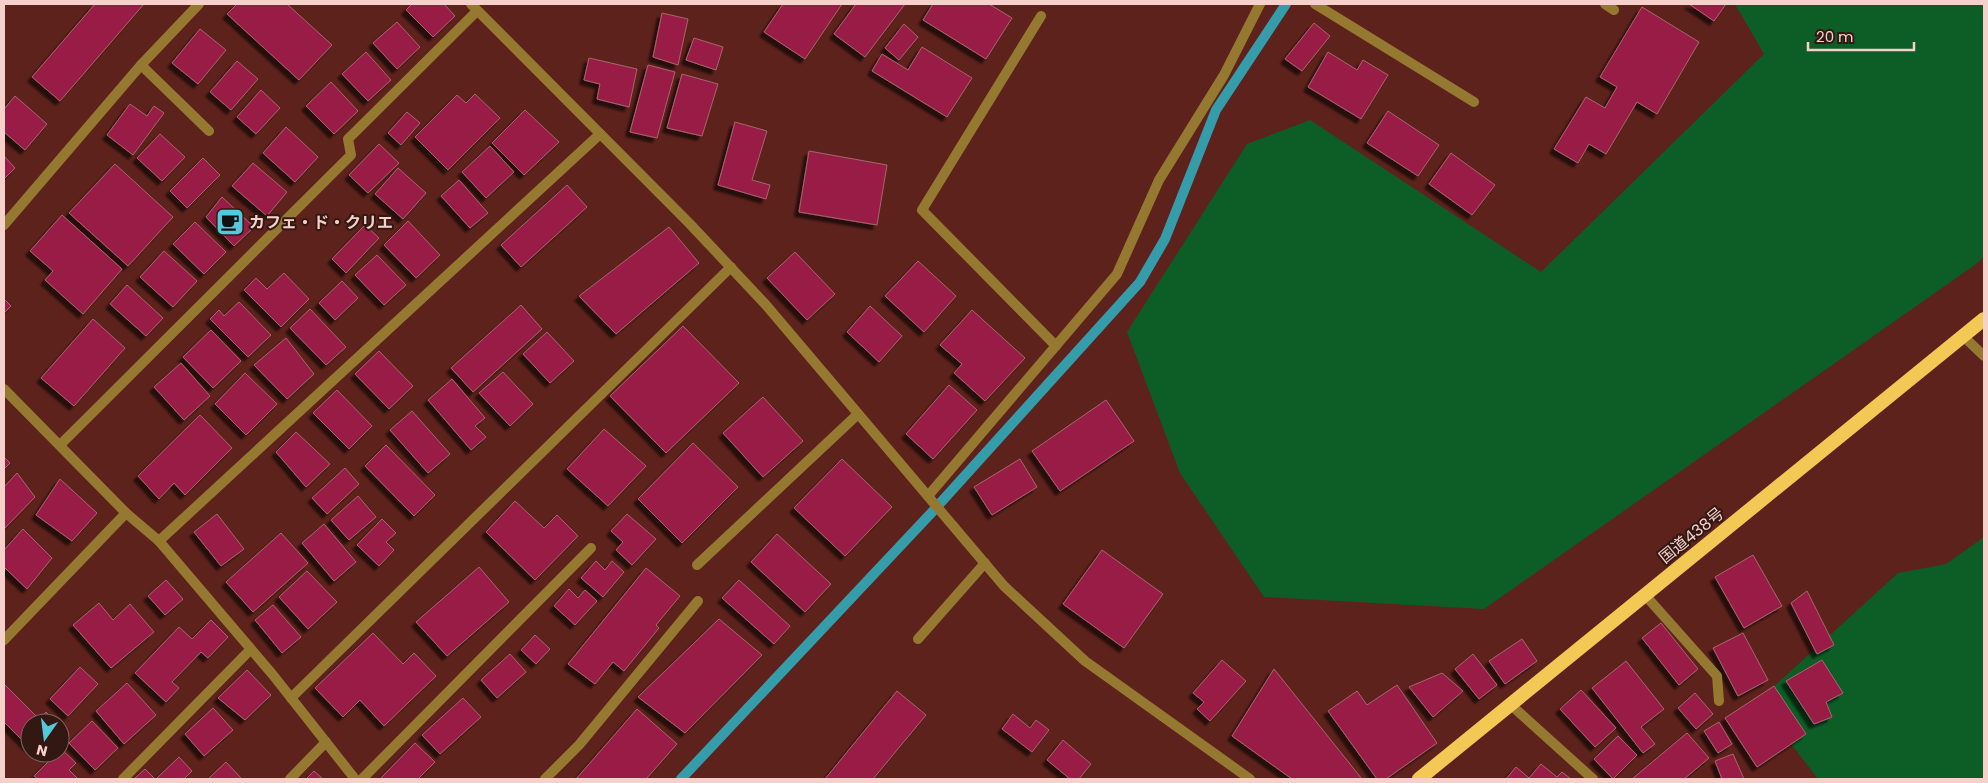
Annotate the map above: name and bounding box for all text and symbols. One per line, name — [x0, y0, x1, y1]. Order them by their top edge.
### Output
scale bar — [1808, 20, 1914, 52]
text: 20 m — [1816, 26, 1854, 47]
cafe icon: カフェ・ド・クリエ — [215, 207, 245, 237]
place label: カフェ・ド・クリエ — [249, 211, 393, 234]
street label: 国道438号 — [1654, 502, 1729, 569]
north arrow — [20, 713, 70, 763]
text: N — [34, 740, 49, 762]

